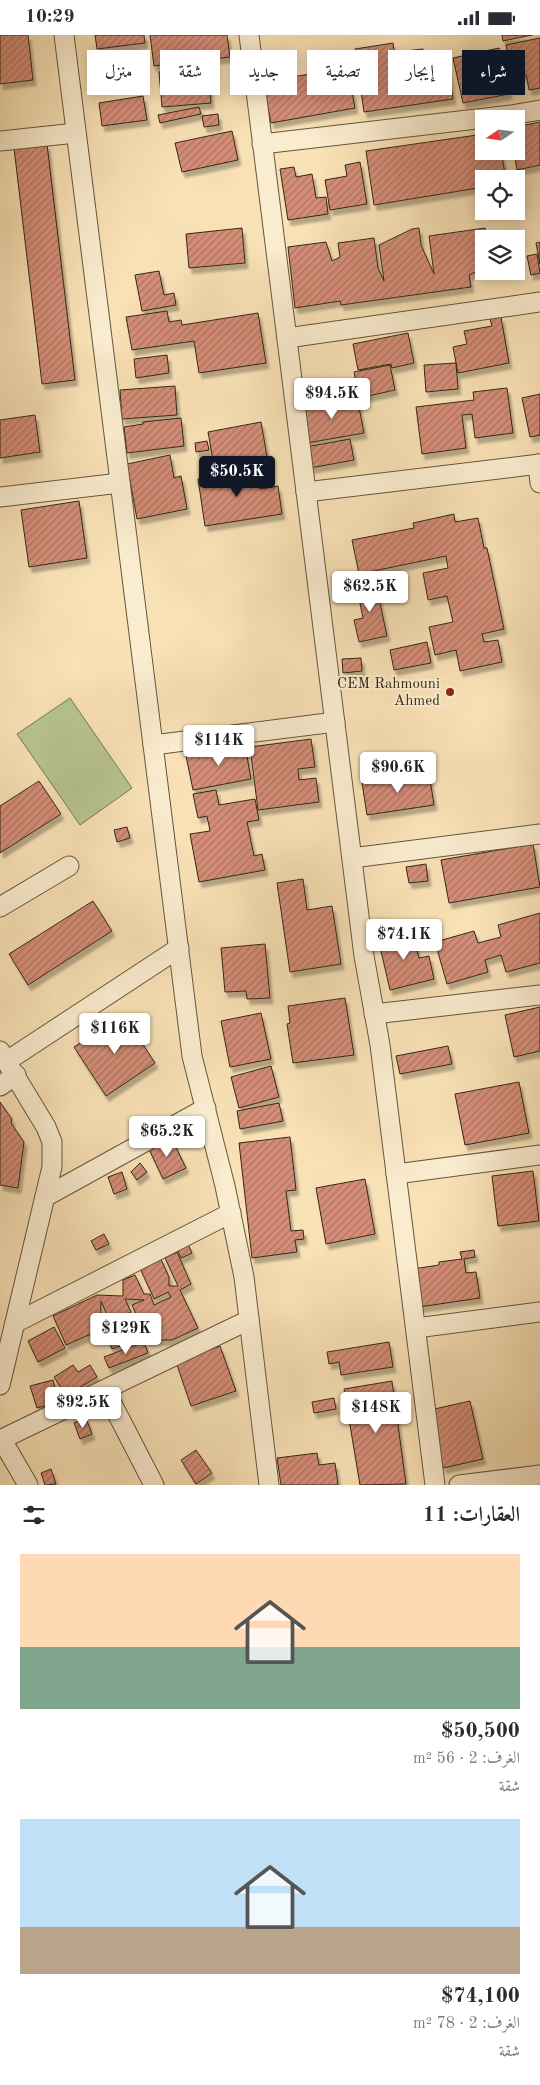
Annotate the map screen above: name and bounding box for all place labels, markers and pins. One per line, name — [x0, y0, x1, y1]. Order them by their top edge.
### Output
pin: $94.5K — [291, 377, 373, 420]
pin: $50.5K — [196, 455, 278, 498]
pin: $62.5K — [329, 571, 411, 613]
place label: CEM Rahmouni Ahmed — [337, 677, 440, 709]
marker: CEM Rahmouni Ahmed — [444, 686, 456, 698]
pin: $114K — [184, 725, 254, 767]
pin: $90.6K — [357, 751, 439, 794]
pin: $74.1K — [363, 919, 445, 961]
pin: $116K — [80, 1013, 150, 1055]
pin: $65.2K — [126, 1115, 208, 1158]
pin: $129K — [91, 1313, 161, 1355]
pin: $92.5K — [42, 1387, 124, 1429]
pin: $148K — [341, 1391, 411, 1434]

